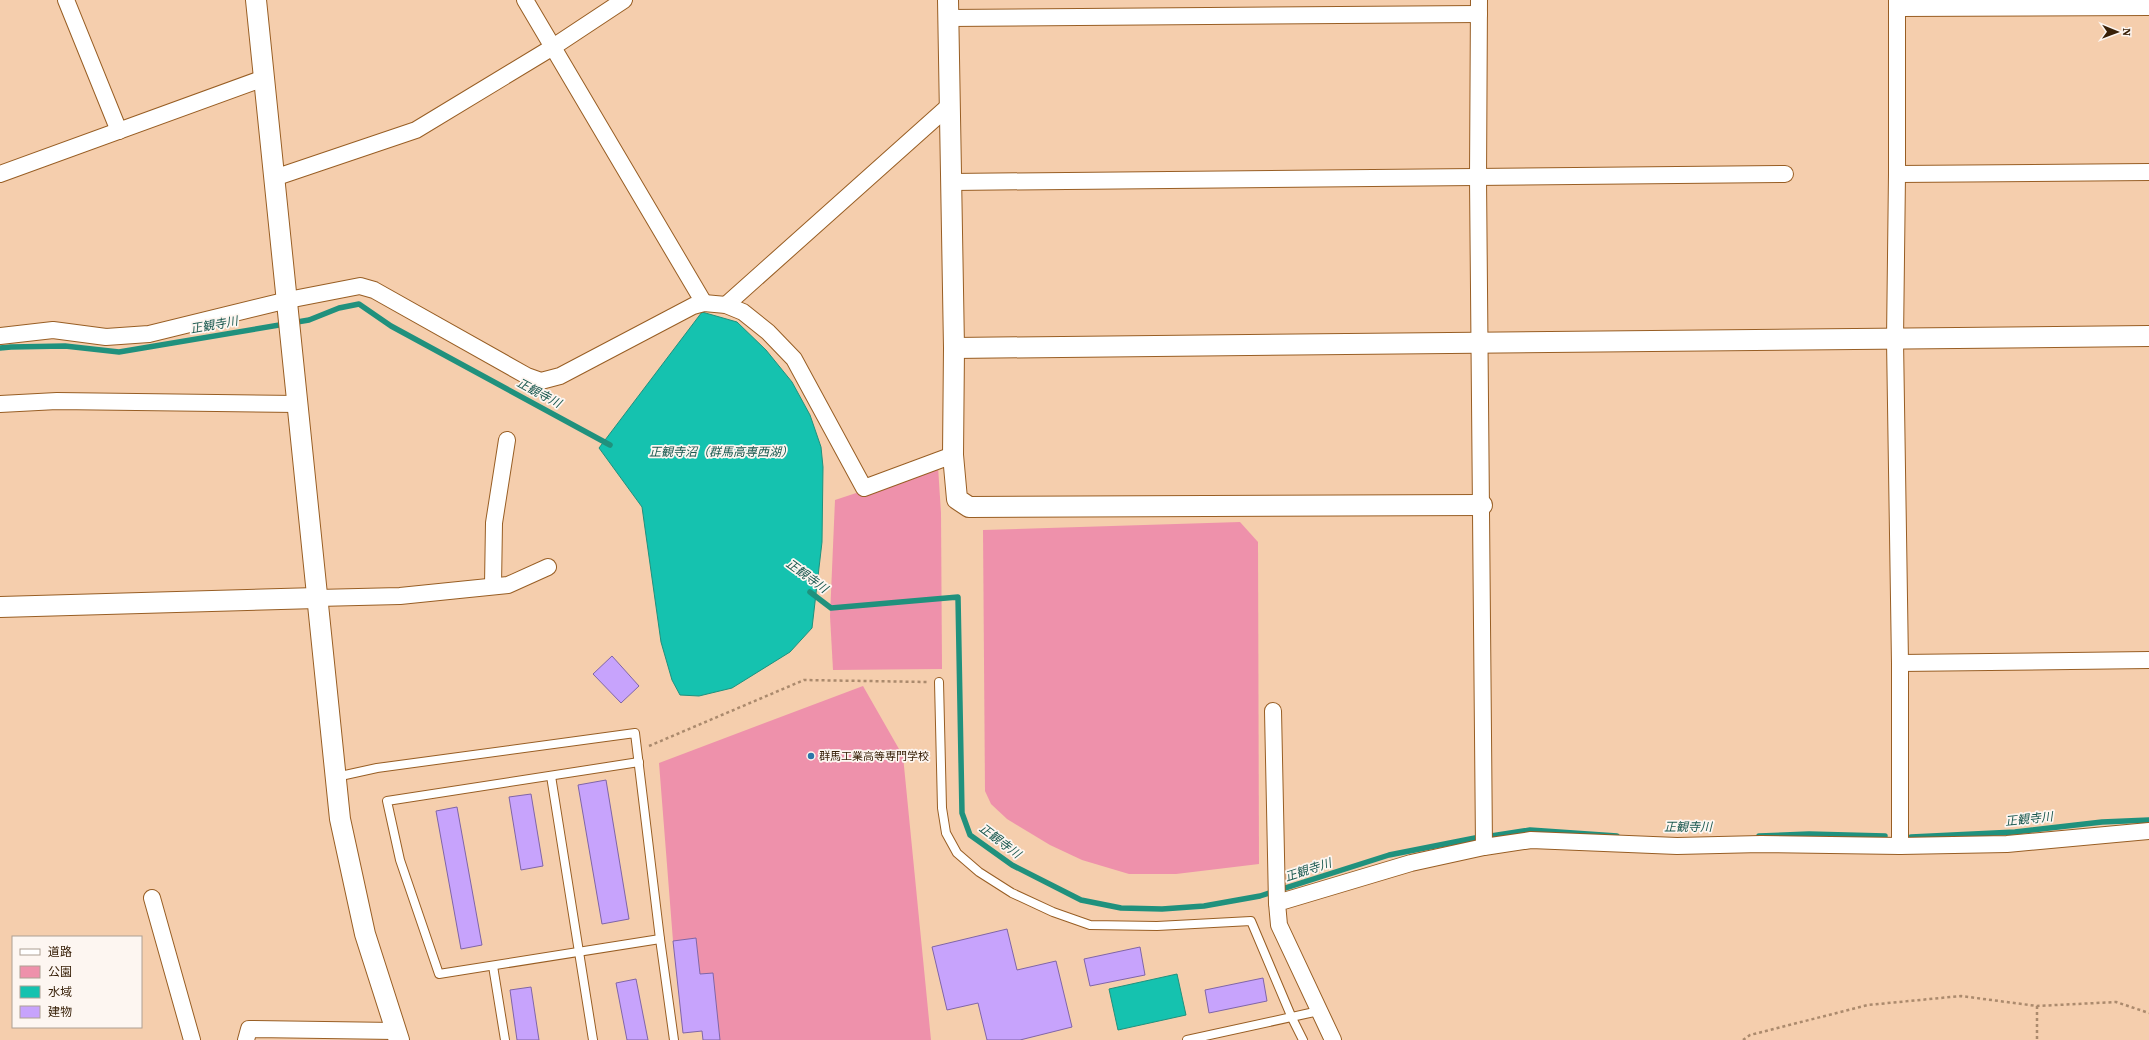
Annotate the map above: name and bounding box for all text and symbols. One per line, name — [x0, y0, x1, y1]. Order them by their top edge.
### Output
north arrow — [2097, 12, 2137, 52]
text: N — [2119, 28, 2134, 36]
water label: 正観寺川 — [189, 313, 241, 337]
water label: 正観寺川 — [514, 375, 566, 412]
water label: 正観寺沼（群馬高専西湖） — [649, 444, 793, 460]
water label: 正観寺川 — [783, 555, 833, 598]
place label: 群馬工業高等専門学校 — [819, 749, 929, 764]
marker: 群馬工業高等専門学校 — [806, 751, 816, 761]
water label: 正観寺川 — [2004, 808, 2056, 829]
water label: 正観寺川 — [1664, 819, 1714, 835]
water label: 正観寺川 — [976, 820, 1026, 863]
water label: 正観寺川 — [1283, 854, 1335, 885]
legend — [12, 936, 142, 1028]
text: 道路 — [48, 944, 72, 960]
text: 公園 — [48, 964, 72, 980]
text: 水域 — [48, 984, 72, 1000]
text: 建物 — [48, 1004, 72, 1020]

